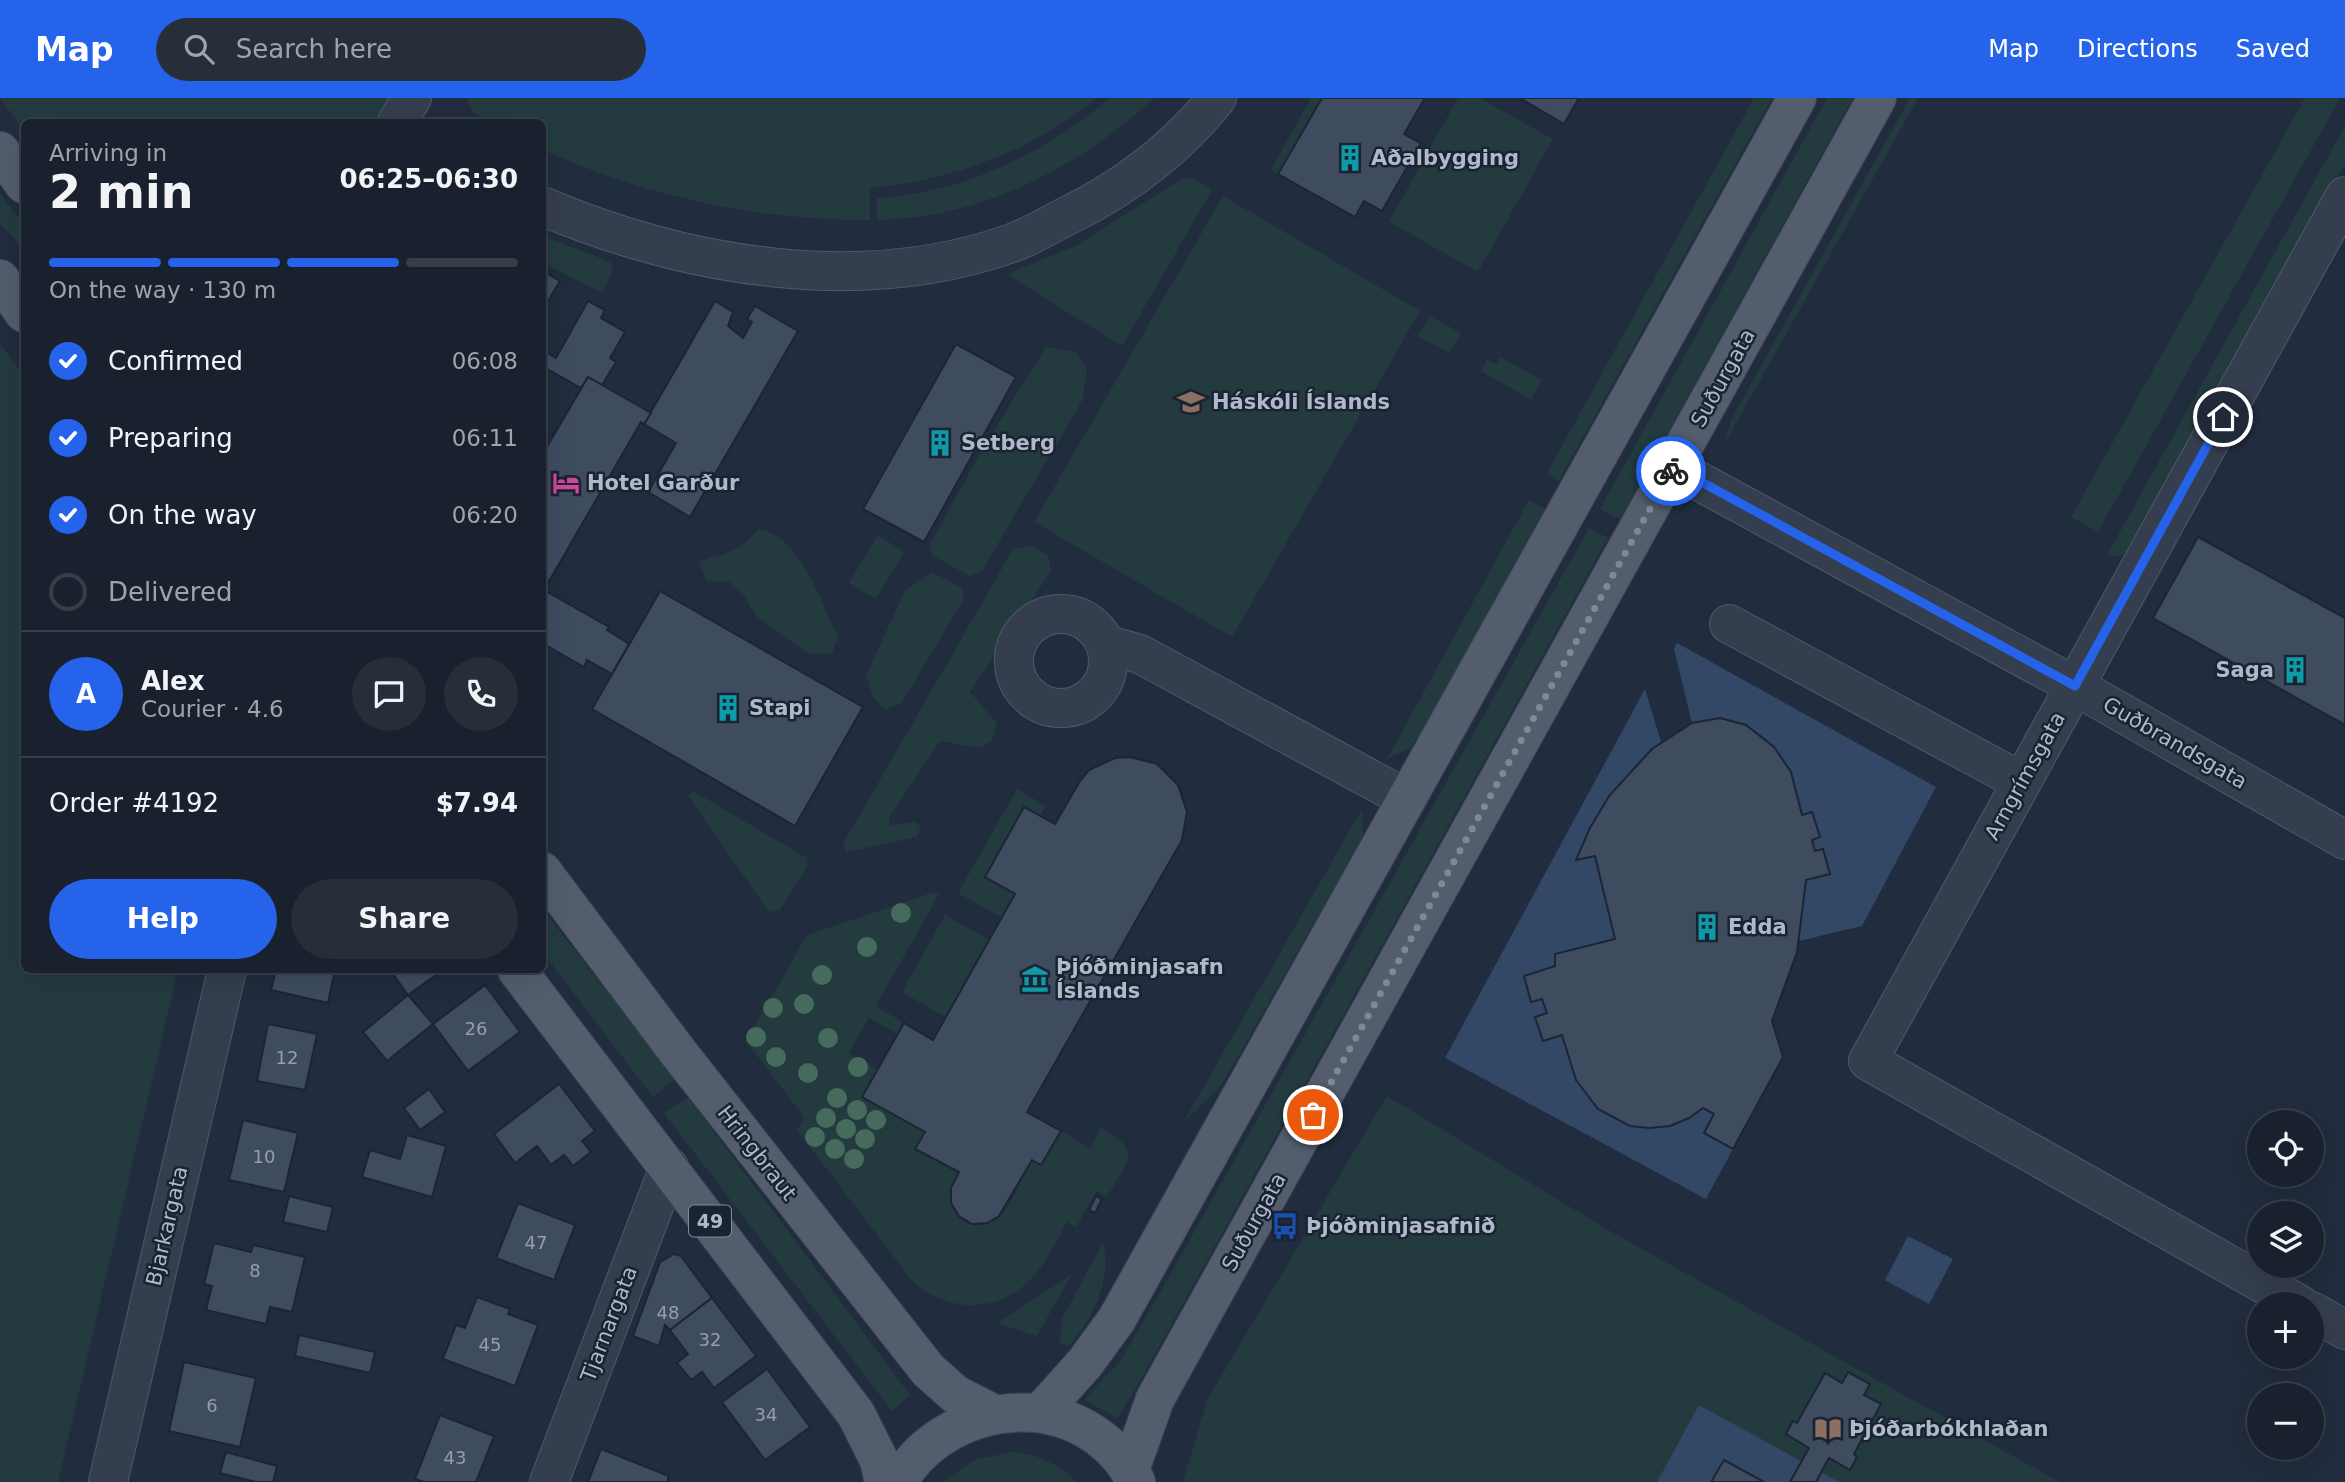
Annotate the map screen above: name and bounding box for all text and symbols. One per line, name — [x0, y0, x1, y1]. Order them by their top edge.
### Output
search box — [156, 18, 646, 81]
text: Map — [35, 30, 114, 69]
icon: search — [180, 30, 218, 68]
text: Search here — [236, 34, 392, 64]
text: Map — [1988, 35, 2039, 63]
text: Directions — [2077, 35, 2198, 63]
text: Saved — [2236, 35, 2310, 63]
text: Arriving in — [49, 140, 167, 166]
building icon: Aðalbygging — [1335, 143, 1365, 173]
place label: Aðalbygging — [1371, 146, 1519, 170]
text: 06:25–06:30 — [339, 164, 518, 194]
text: 2 min — [49, 165, 193, 219]
text: On the way · 130 m — [49, 277, 276, 303]
street label: Suðurgata — [1686, 325, 1760, 431]
icon: check — [49, 342, 87, 380]
text: Confirmed — [108, 346, 243, 376]
text: 06:08 — [452, 348, 518, 374]
school or university icon: Háskóli Íslands — [1176, 387, 1206, 417]
pin — [2193, 387, 2253, 447]
place label: Háskóli Íslands — [1212, 389, 1390, 414]
icon: home — [2204, 398, 2242, 436]
icon: check — [49, 419, 87, 457]
text: Preparing — [108, 423, 233, 453]
text: 06:11 — [452, 425, 518, 451]
building icon: Setberg — [925, 428, 955, 458]
place label: Setberg — [961, 431, 1055, 455]
courier — [1636, 436, 1706, 506]
icon: bike — [1652, 452, 1690, 490]
hotel icon: Hotel Garður — [551, 468, 581, 498]
place label: Hotel Garður — [587, 471, 740, 495]
icon: check — [49, 496, 87, 534]
text: On the way — [108, 500, 257, 530]
text: 06:20 — [452, 502, 518, 528]
text: Delivered — [108, 577, 232, 607]
building icon: Saga — [2280, 655, 2310, 685]
button: chat — [352, 657, 426, 731]
button: phone — [444, 657, 518, 731]
place label: Saga — [2216, 658, 2274, 682]
text: Alex — [141, 666, 204, 696]
text: A — [76, 679, 96, 709]
street label: Guðbrandsgata — [2099, 692, 2251, 794]
building icon: Stapi — [713, 693, 743, 723]
text: Courier · 4.6 — [141, 696, 284, 722]
place label: Stapi — [749, 696, 811, 720]
street label: Arngrímsgata — [1980, 708, 2070, 844]
text: Order #4192 — [49, 788, 219, 818]
text: $7.94 — [436, 788, 518, 818]
button: Help — [49, 879, 277, 959]
button: Share — [291, 879, 518, 959]
building icon: Edda — [1692, 912, 1722, 942]
place label: Edda — [1728, 915, 1787, 939]
place label: Þjóðminjasafn Íslands — [1056, 955, 1224, 1003]
museum icon: Þjóðminjasafn Íslands — [1020, 964, 1050, 994]
house number: 26 — [465, 1018, 487, 1039]
house number: 12 — [276, 1047, 298, 1068]
pin — [1283, 1085, 1343, 1145]
icon: bag — [1294, 1096, 1332, 1134]
street label: Hringbraut — [713, 1101, 801, 1205]
map controls — [2247, 1110, 2324, 1460]
button: locate — [2247, 1110, 2324, 1187]
house number: 10 — [253, 1146, 275, 1167]
street label: Bjarkargata — [142, 1164, 192, 1288]
street label: Suðurgata — [1217, 1169, 1291, 1275]
button: layers — [2247, 1201, 2324, 1278]
road number: 49 — [689, 1205, 731, 1236]
bus stop icon: Þjóðminjasafnið — [1270, 1211, 1300, 1241]
place label: Þjóðminjasafnið — [1306, 1214, 1495, 1238]
house number: 47 — [525, 1232, 547, 1253]
house number: 8 — [249, 1260, 261, 1281]
street label: Tjarnargata — [576, 1263, 642, 1386]
button: + — [2247, 1292, 2324, 1369]
house number: 48 — [657, 1302, 679, 1323]
house number: 32 — [699, 1329, 721, 1350]
house number: 45 — [479, 1334, 501, 1355]
button: − — [2247, 1383, 2324, 1460]
house number: 6 — [206, 1395, 218, 1416]
house number: 34 — [755, 1404, 777, 1425]
library icon: Þjóðarbókhlaðan — [1813, 1414, 1843, 1444]
place label: Þjóðarbókhlaðan — [1849, 1417, 2048, 1441]
house number: 43 — [444, 1447, 466, 1468]

